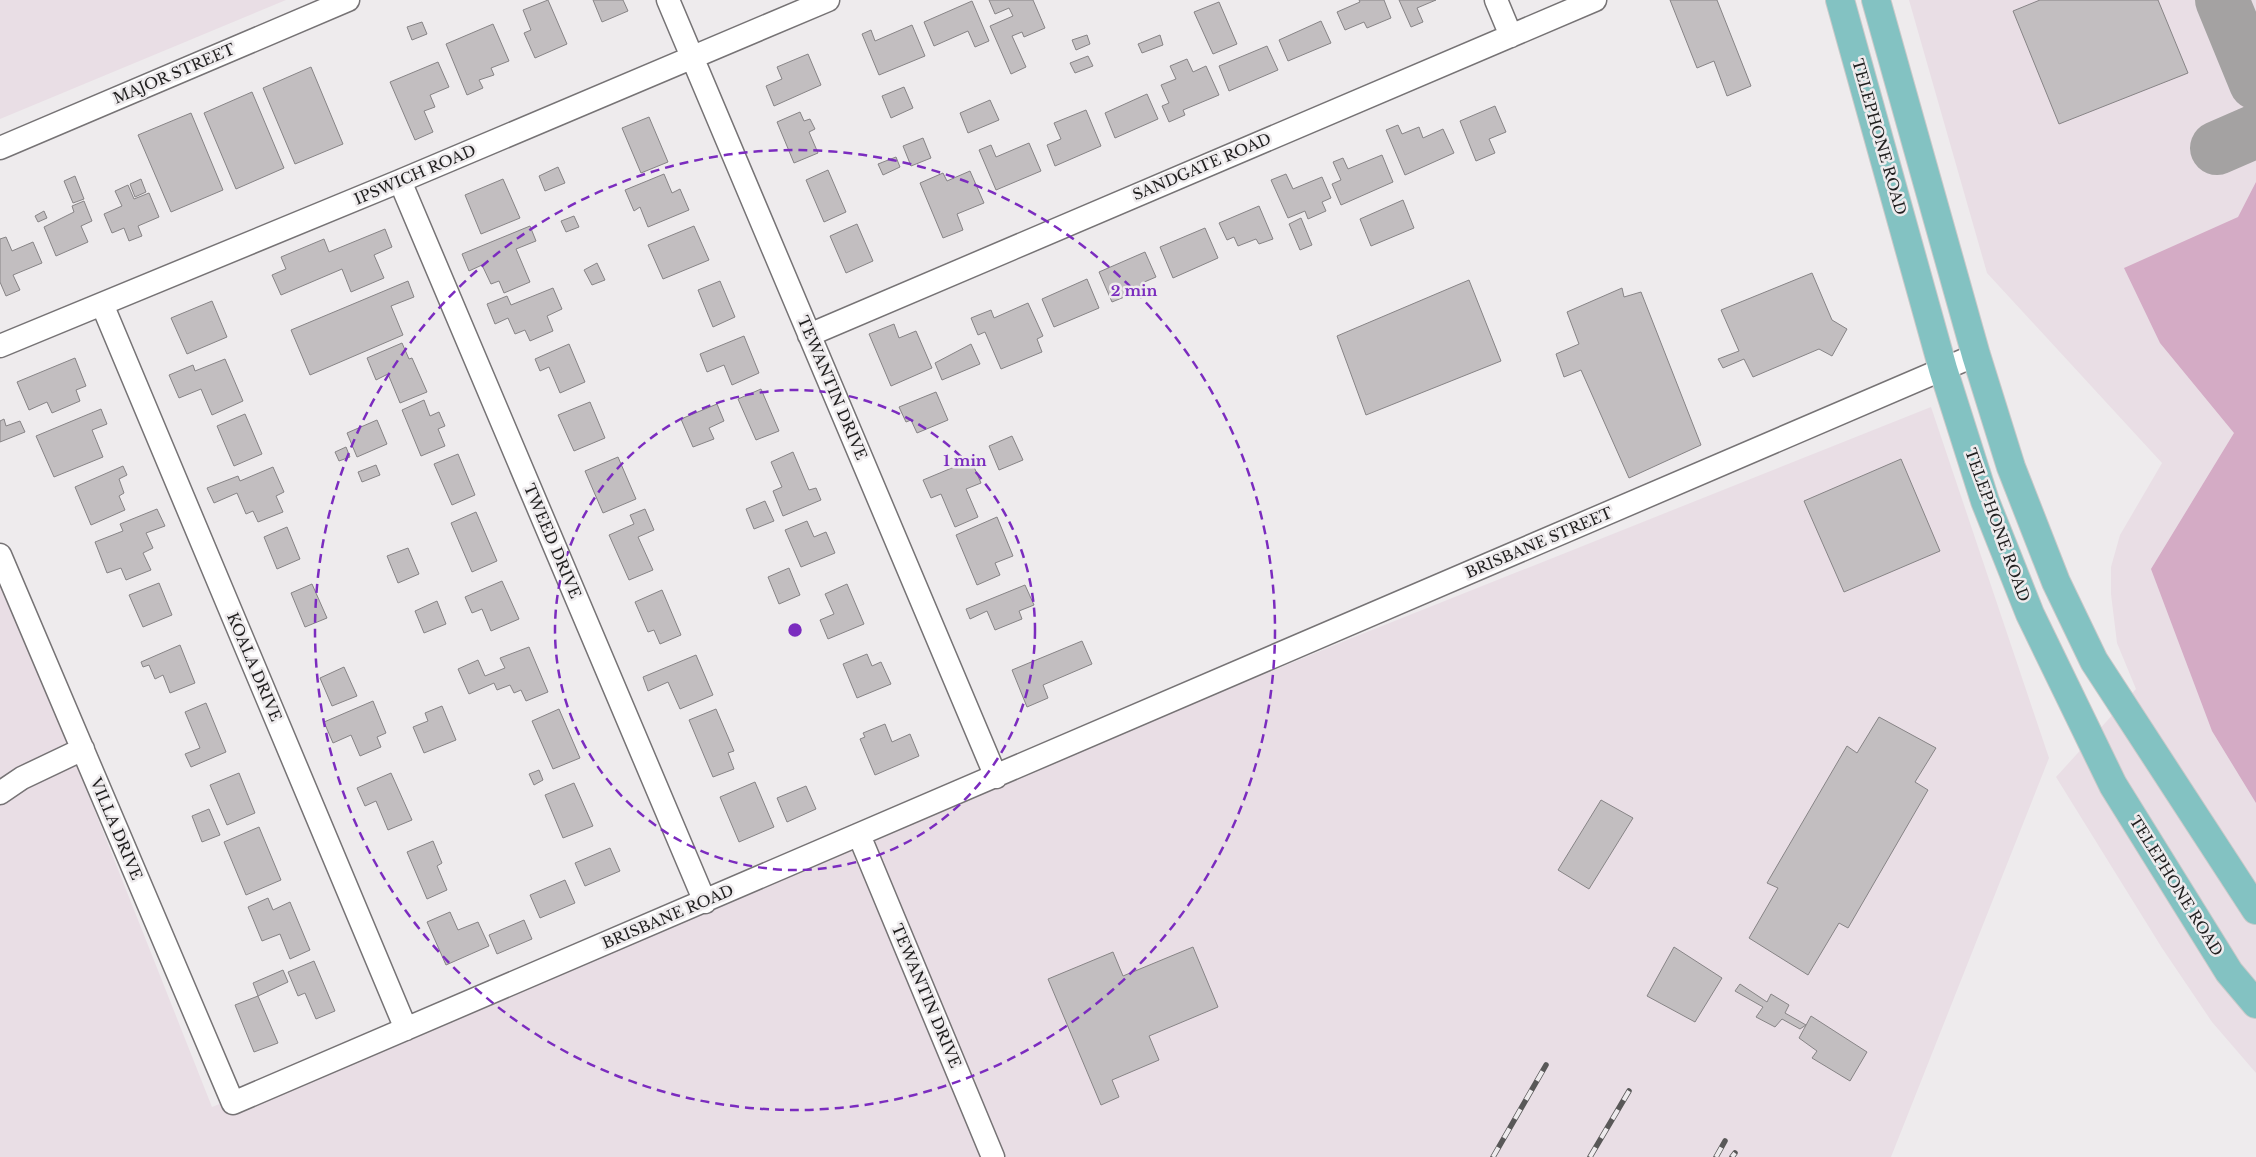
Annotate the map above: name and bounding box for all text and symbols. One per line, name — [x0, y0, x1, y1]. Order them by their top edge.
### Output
street label: MAJOR STREET — [110, 39, 238, 108]
street label: TELEPHONE ROAD — [1848, 57, 1911, 217]
street label: SANDGATE ROAD — [1130, 129, 1274, 204]
street label: IPSWICH ROAD — [351, 140, 478, 209]
text: 2 min — [1111, 281, 1157, 300]
street label: TEWANTIN DRIVE — [794, 313, 871, 463]
street label: TELEPHONE ROAD — [1961, 446, 2034, 604]
text: 1 min — [943, 451, 987, 470]
street label: TWEED DRIVE — [520, 481, 585, 601]
street label: BRISBANE STREET — [1462, 503, 1615, 582]
street label: KOALA DRIVE — [223, 610, 286, 724]
centre of rings — [786, 621, 804, 639]
street label: VILLA DRIVE — [86, 774, 147, 883]
street label: TELEPHONE ROAD — [2126, 812, 2227, 959]
street label: BRISBANE ROAD — [599, 880, 736, 953]
street label: TEWANTIN DRIVE — [888, 921, 965, 1071]

